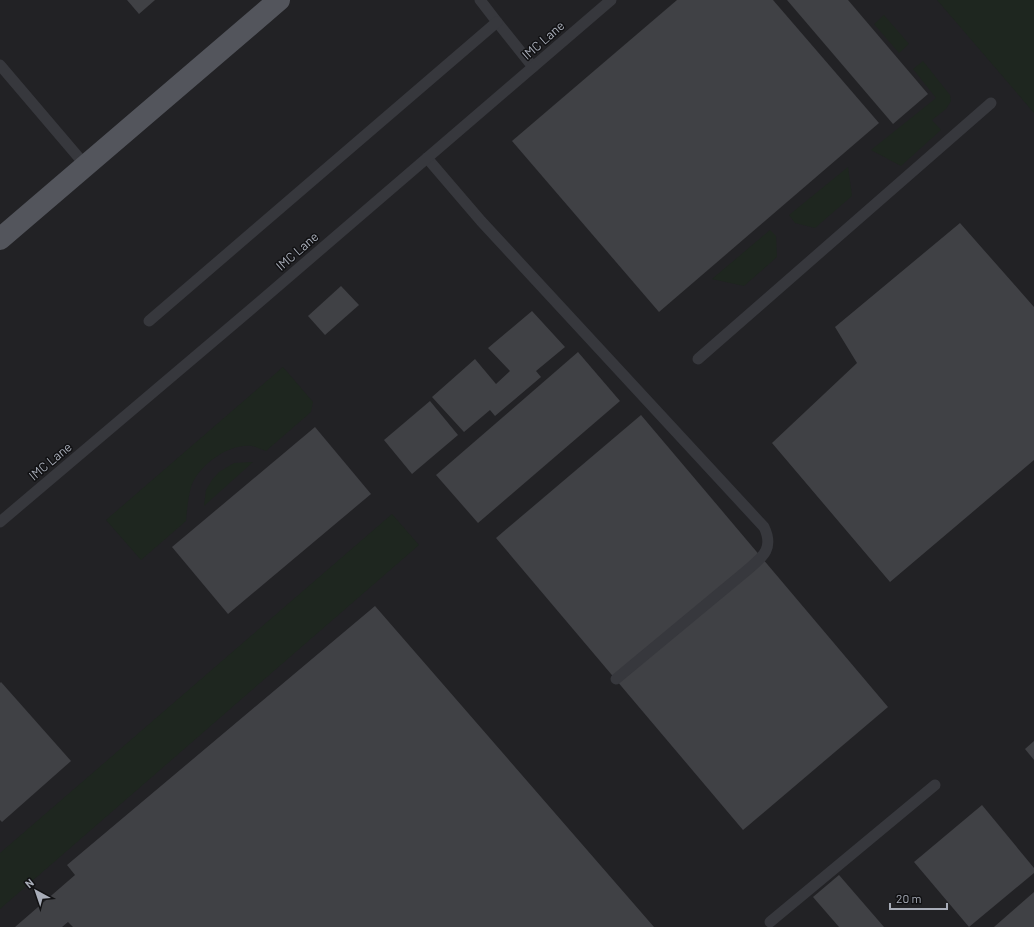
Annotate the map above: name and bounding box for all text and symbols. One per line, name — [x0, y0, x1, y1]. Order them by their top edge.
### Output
street label: IMC Lane — [518, 17, 568, 63]
street label: IMC Lane — [272, 228, 322, 274]
street label: IMC Lane — [25, 438, 75, 484]
north arrow — [16, 871, 56, 911]
text: N — [22, 876, 36, 890]
scale bar — [890, 885, 947, 911]
text: 20 m — [896, 891, 922, 905]

